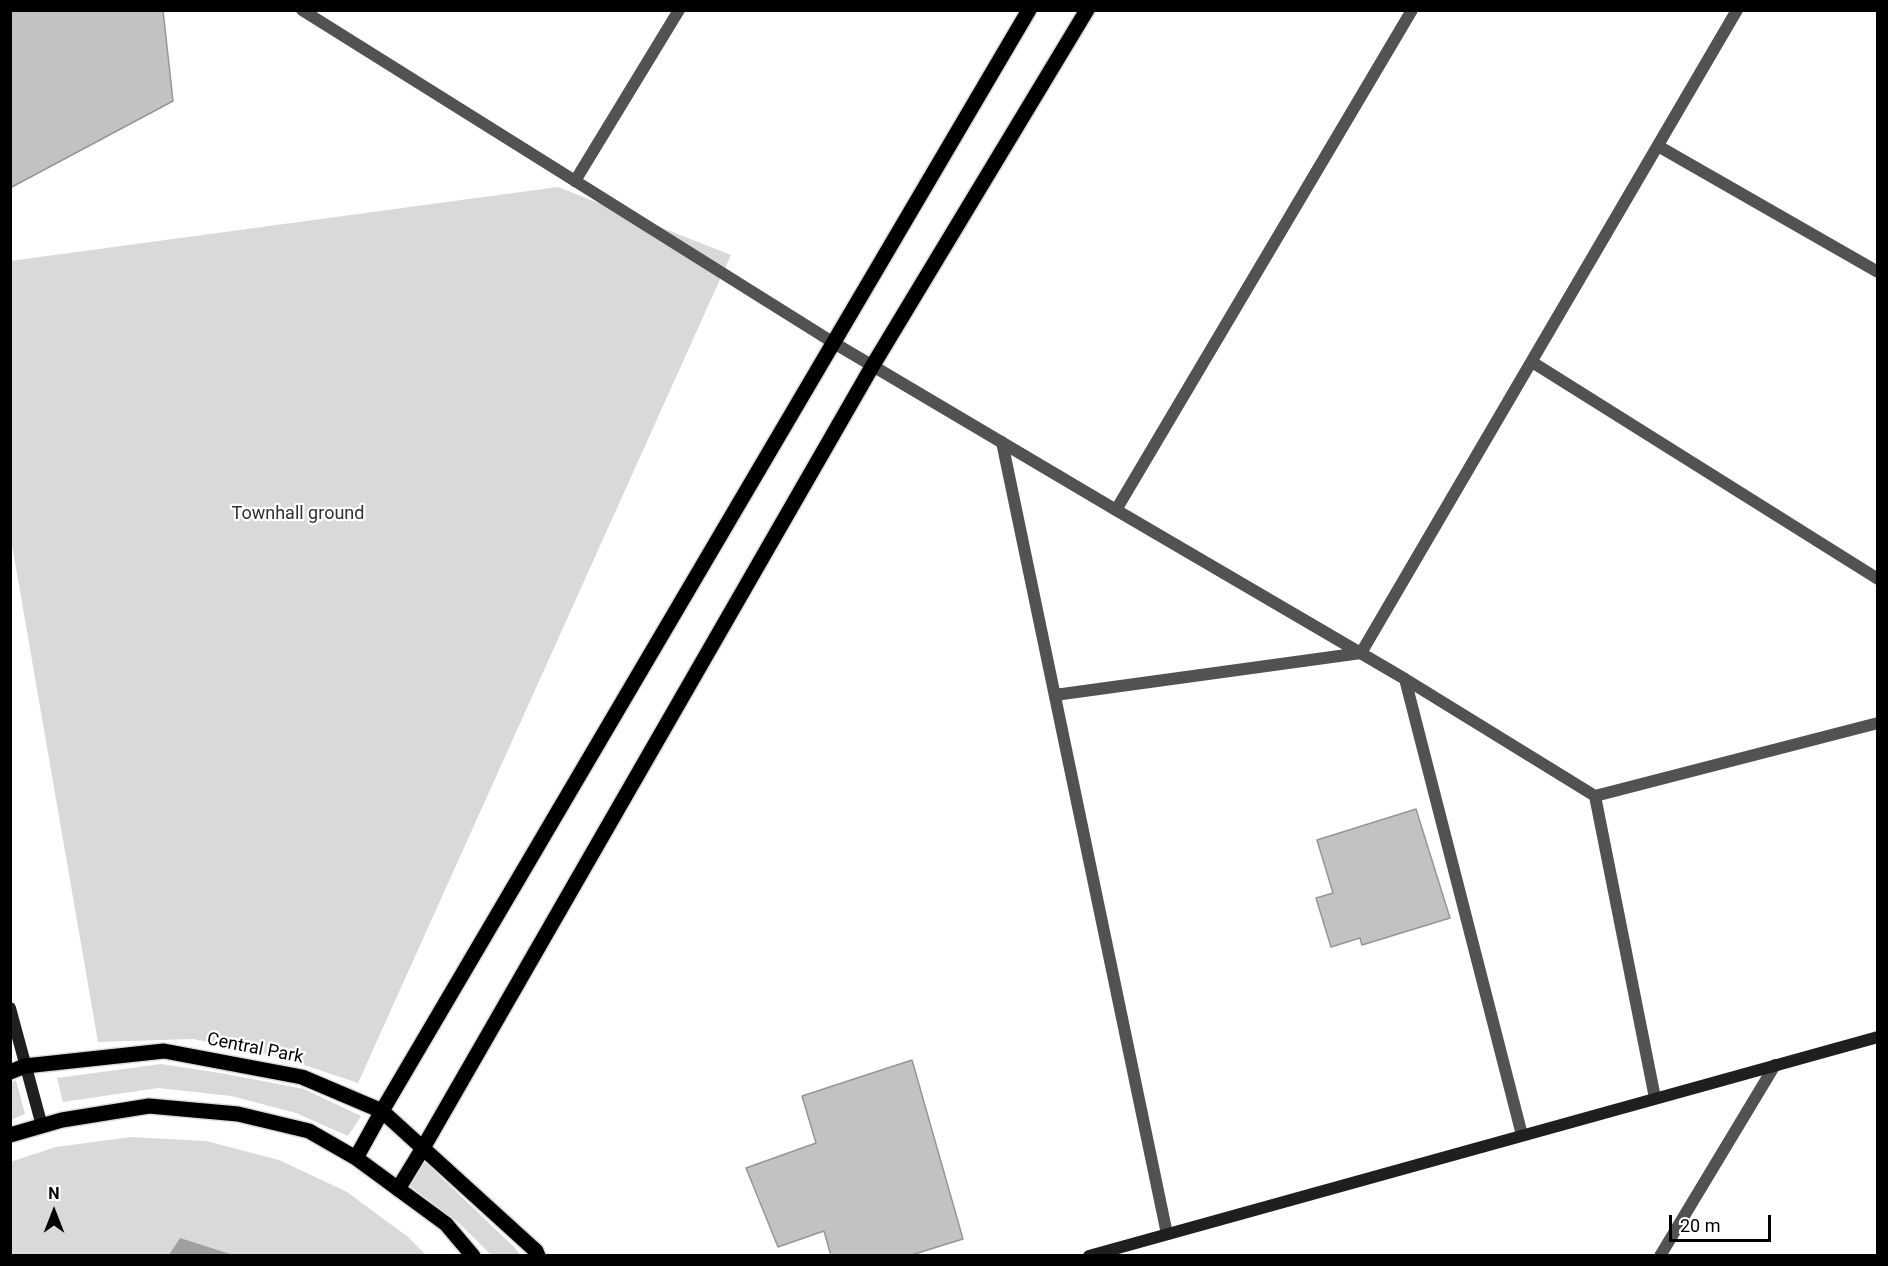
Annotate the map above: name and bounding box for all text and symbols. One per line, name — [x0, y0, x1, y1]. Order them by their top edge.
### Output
park label: Townhall ground — [232, 503, 364, 525]
street label: Central Park — [205, 1029, 305, 1069]
north arrow — [24, 1182, 84, 1242]
text: N — [48, 1184, 60, 1203]
scale bar — [1672, 1203, 1774, 1241]
text: 20 m — [1680, 1215, 1720, 1236]

